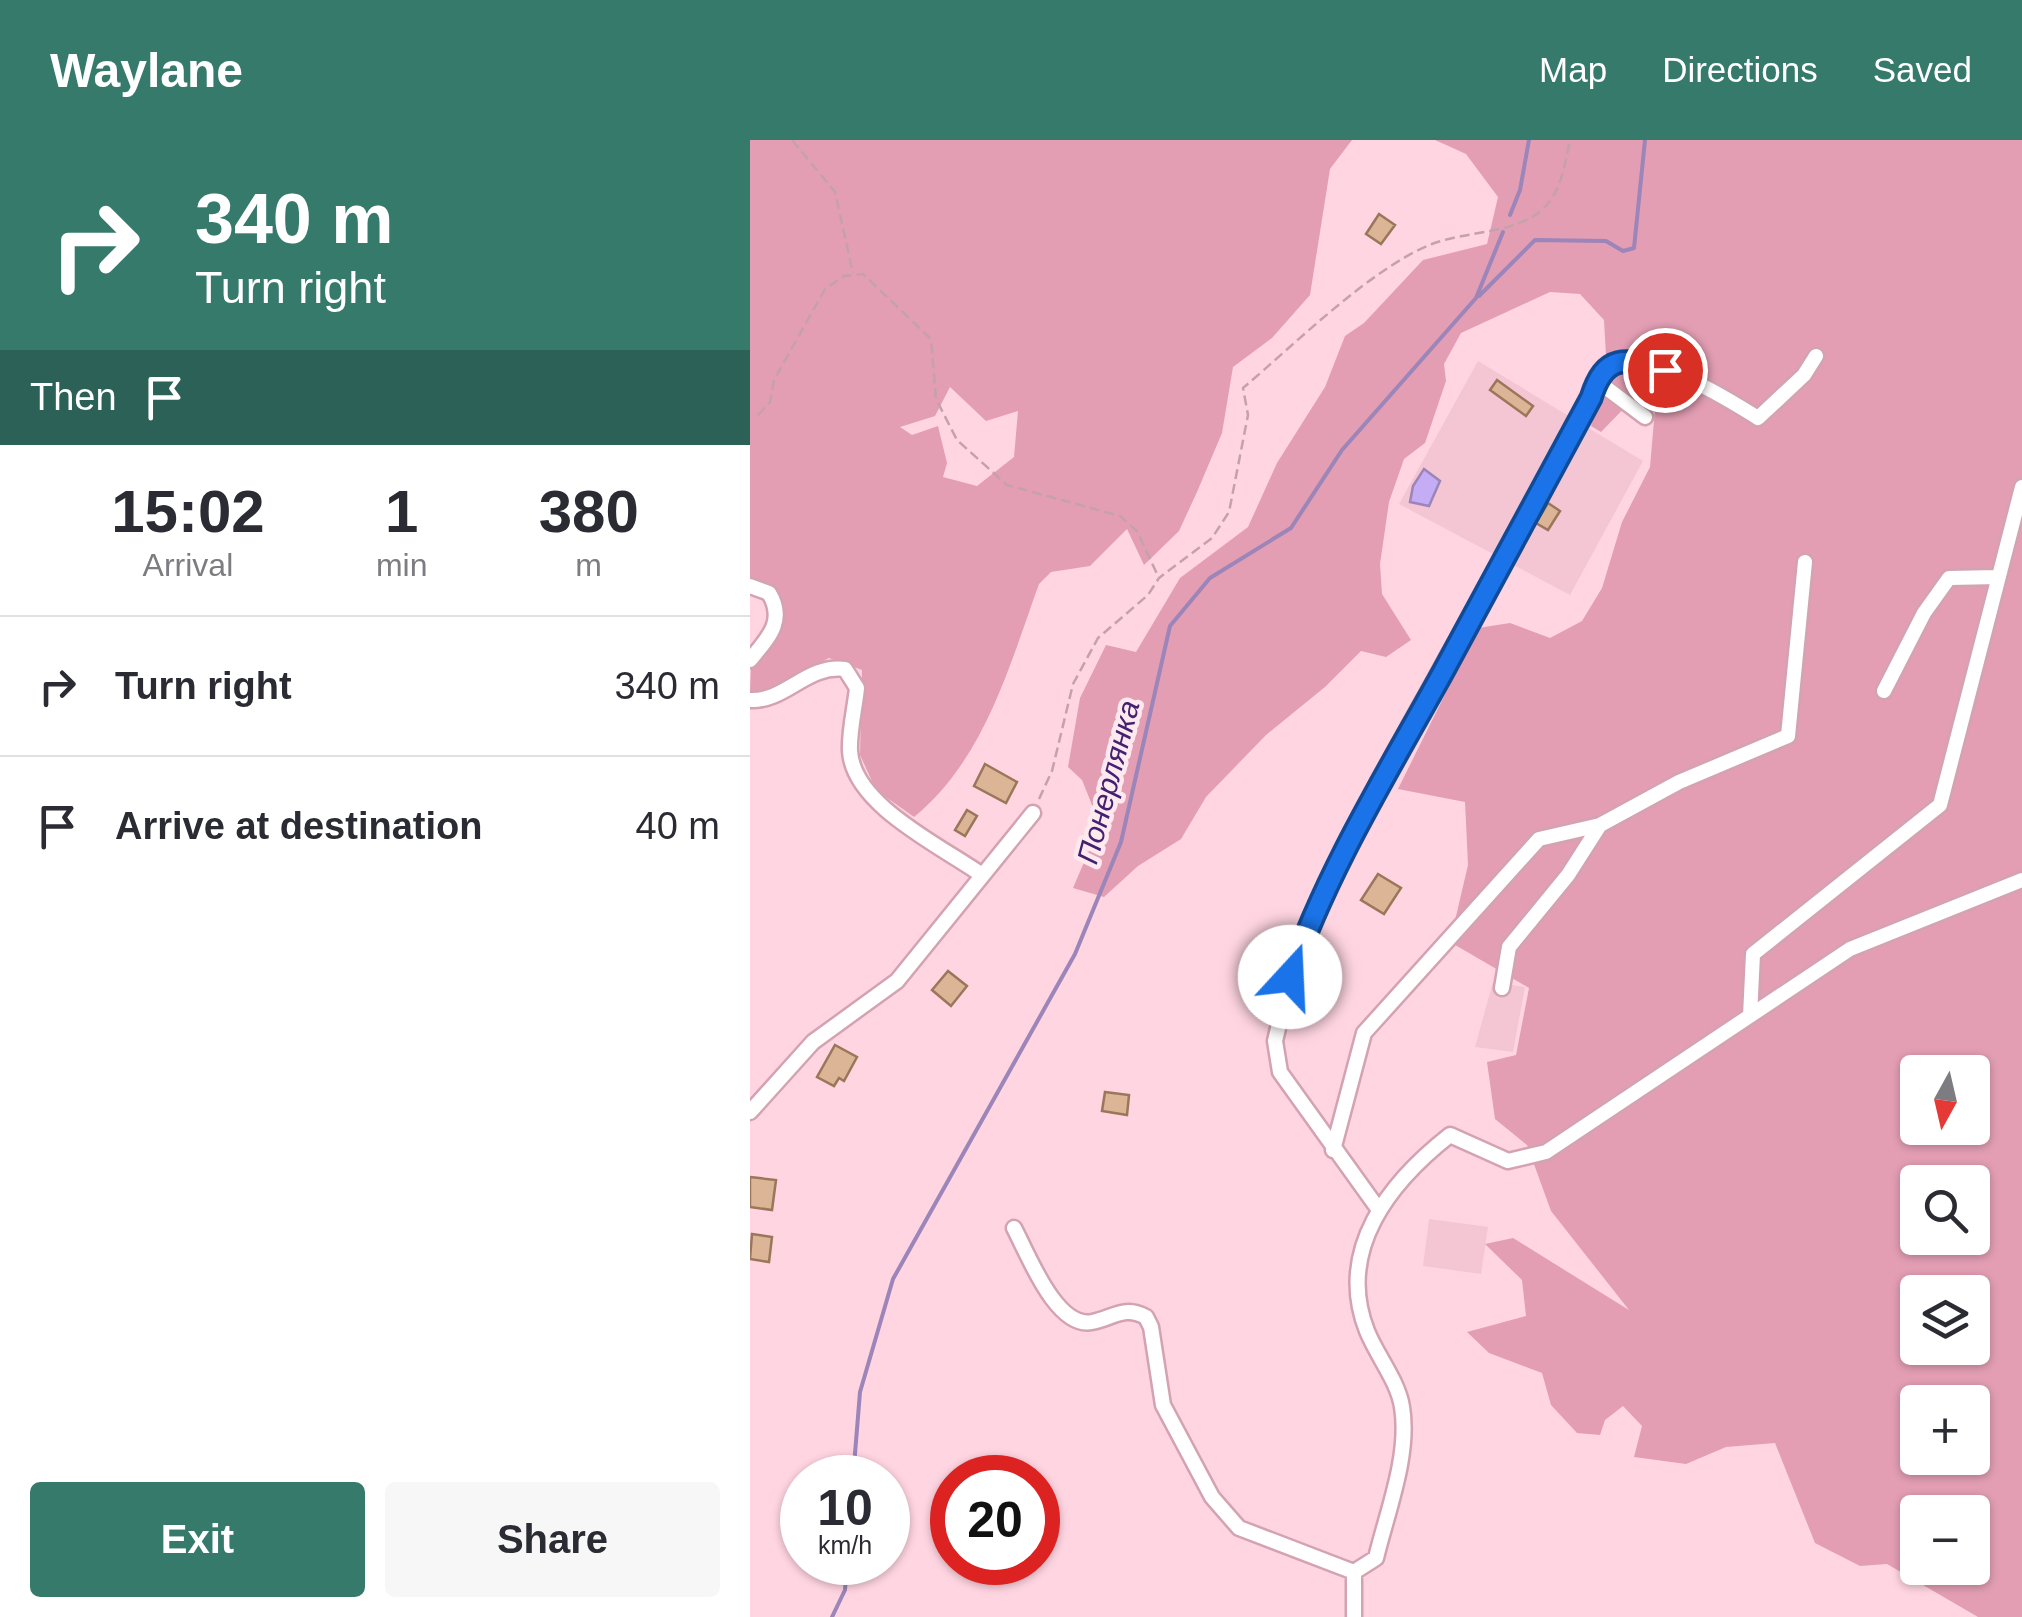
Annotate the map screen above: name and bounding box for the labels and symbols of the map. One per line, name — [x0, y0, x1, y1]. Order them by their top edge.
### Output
pin — [1623, 328, 1708, 413]
water label: Понерлянка — [1070, 697, 1146, 867]
position arrow — [1238, 925, 1342, 1029]
north arrow — [1900, 1055, 1990, 1145]
speed limit sign: 20 — [930, 1455, 1060, 1585]

